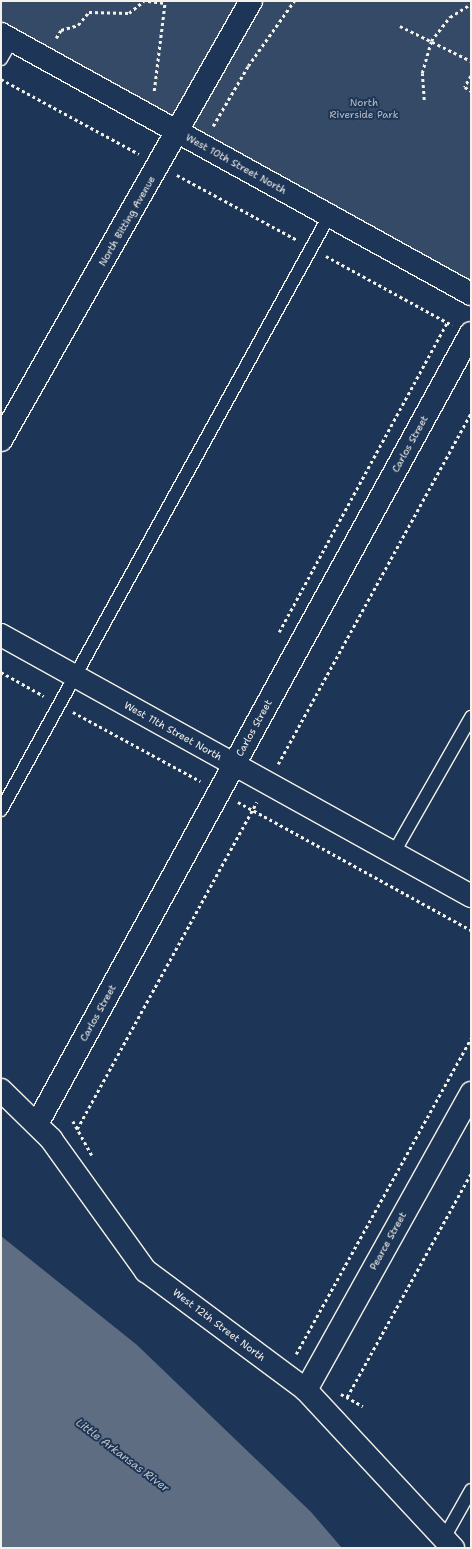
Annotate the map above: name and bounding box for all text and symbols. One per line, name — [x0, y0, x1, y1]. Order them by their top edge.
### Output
park label: North Riverside Park — [330, 96, 398, 120]
street label: West 10th Street North — [184, 131, 288, 197]
street label: North Bitting Avenue — [96, 174, 158, 268]
street label: Carlos Street — [389, 413, 431, 475]
street label: Carlos Street — [233, 697, 275, 759]
street label: West 11th Street North — [122, 699, 224, 763]
street label: Carlos Street — [77, 982, 119, 1044]
street label: Pearce Street — [367, 1210, 409, 1272]
street label: West 12th Street North — [170, 1286, 268, 1364]
water label: Little Arkansas River — [73, 1417, 171, 1495]

